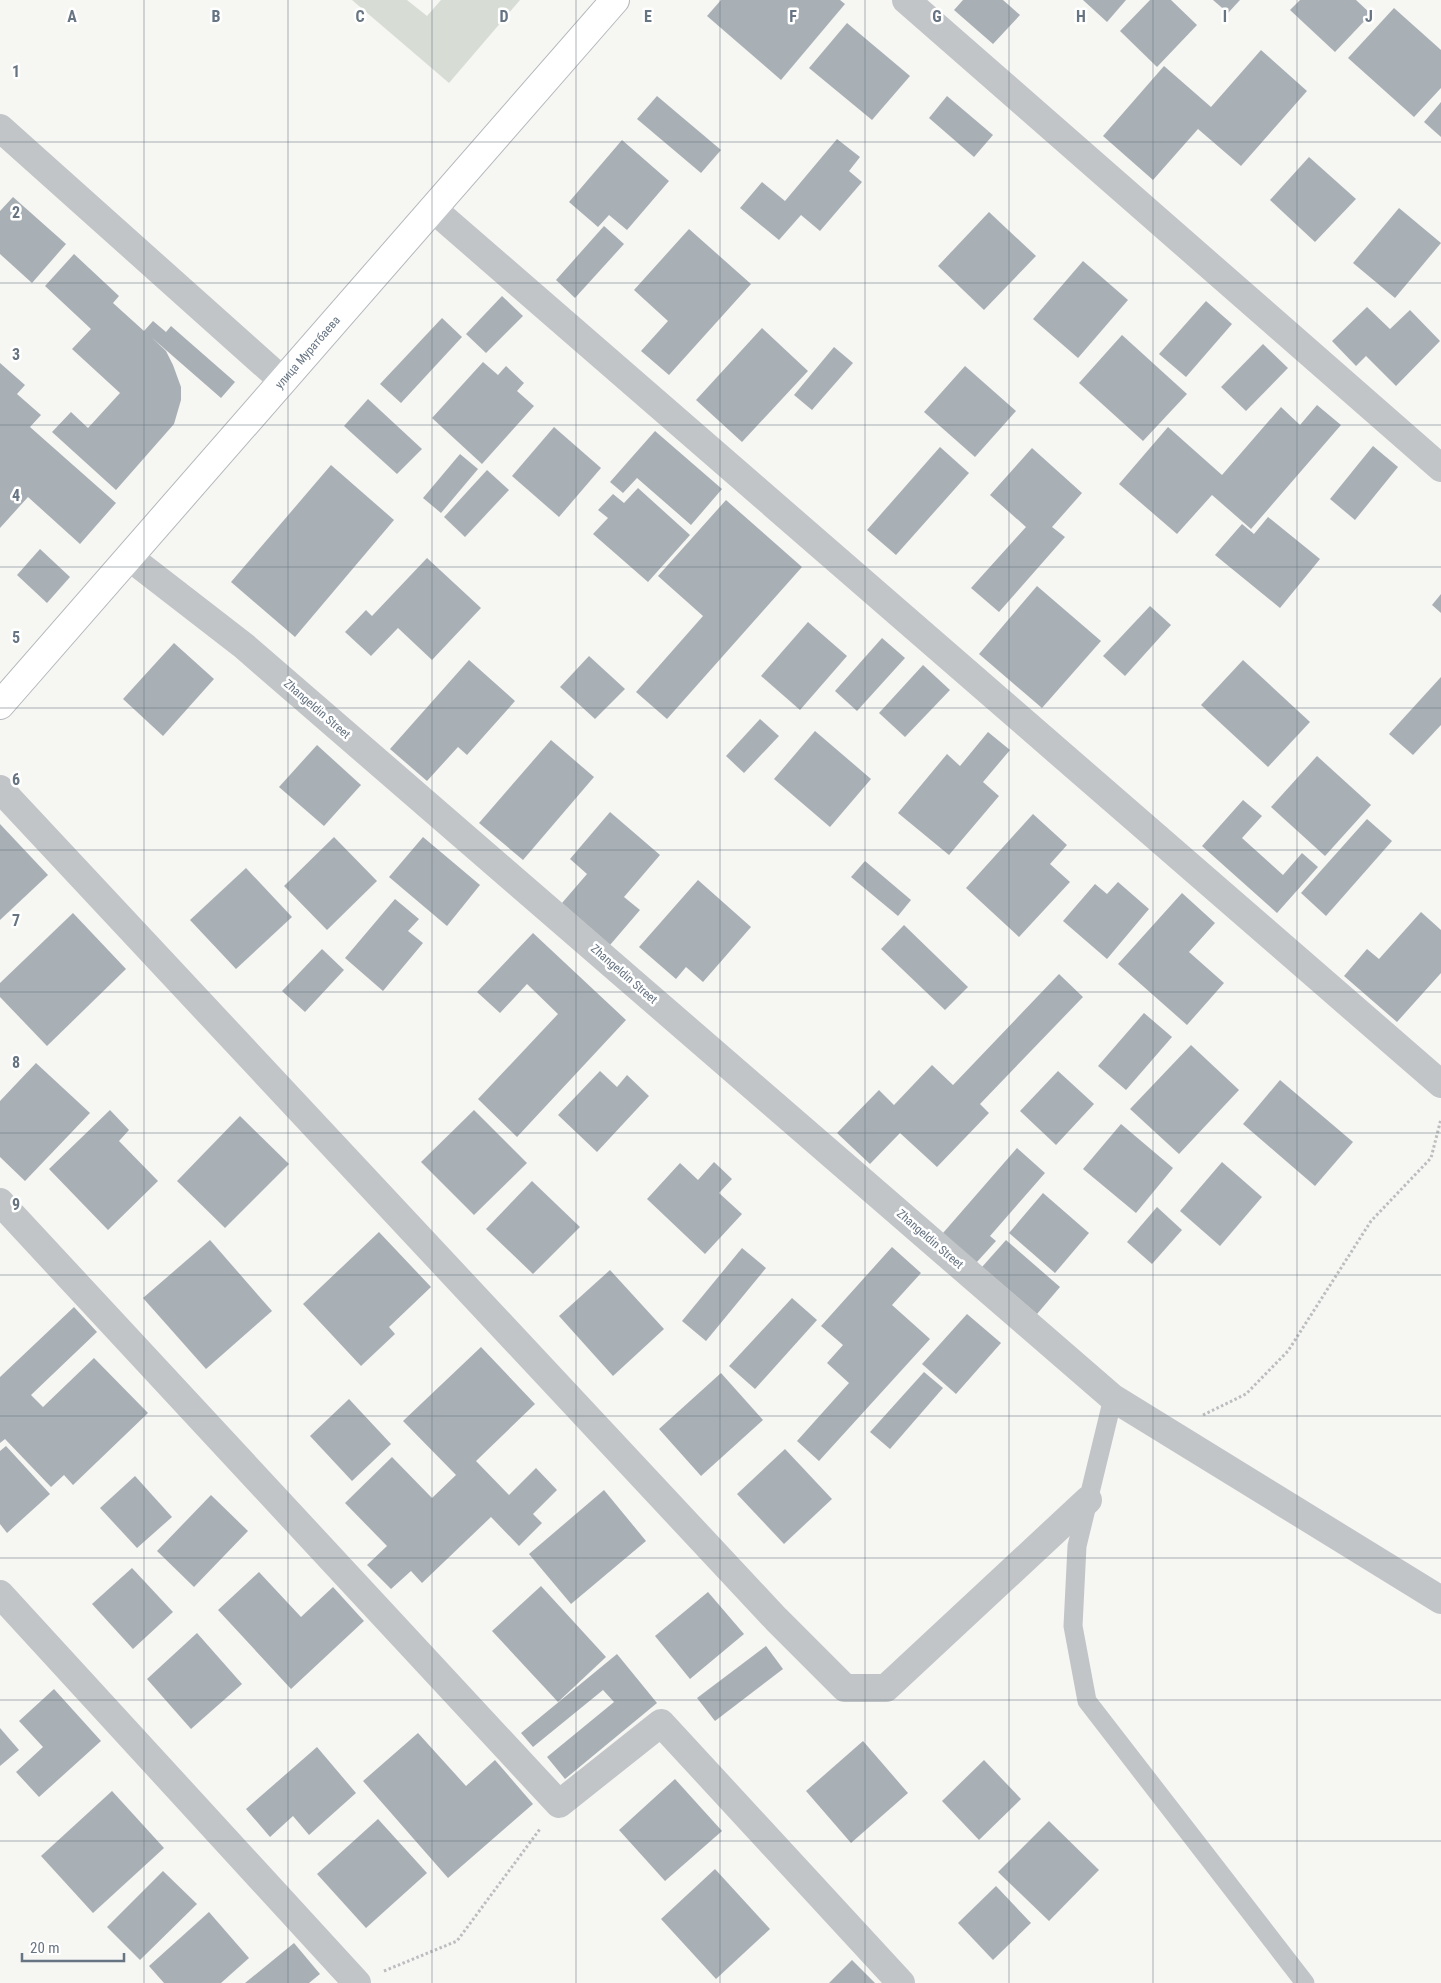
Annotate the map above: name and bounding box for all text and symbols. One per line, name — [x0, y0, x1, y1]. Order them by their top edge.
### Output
text: A — [67, 7, 77, 26]
text: B — [212, 7, 221, 26]
text: C — [355, 7, 365, 26]
text: D — [499, 7, 509, 26]
text: E — [644, 7, 652, 26]
text: F — [789, 7, 797, 26]
text: G — [932, 7, 942, 26]
text: H — [1076, 7, 1086, 26]
text: I — [1223, 7, 1227, 26]
text: J — [1365, 7, 1373, 26]
text: 1 — [12, 62, 20, 81]
text: 2 — [12, 203, 20, 222]
street label: улица Муратбаева — [272, 313, 343, 391]
text: 3 — [12, 345, 20, 364]
text: 4 — [12, 486, 20, 505]
text: 5 — [12, 628, 20, 647]
street label: Zhangeldin Street — [281, 676, 353, 742]
text: 6 — [12, 770, 20, 789]
text: 7 — [12, 911, 20, 930]
street label: Zhangeldin Street — [588, 941, 660, 1007]
text: 8 — [12, 1053, 20, 1072]
text: 9 — [12, 1195, 20, 1214]
street label: Zhangeldin Street — [894, 1206, 966, 1272]
scale bar — [22, 1930, 125, 1962]
text: 20 m — [30, 1939, 60, 1957]

